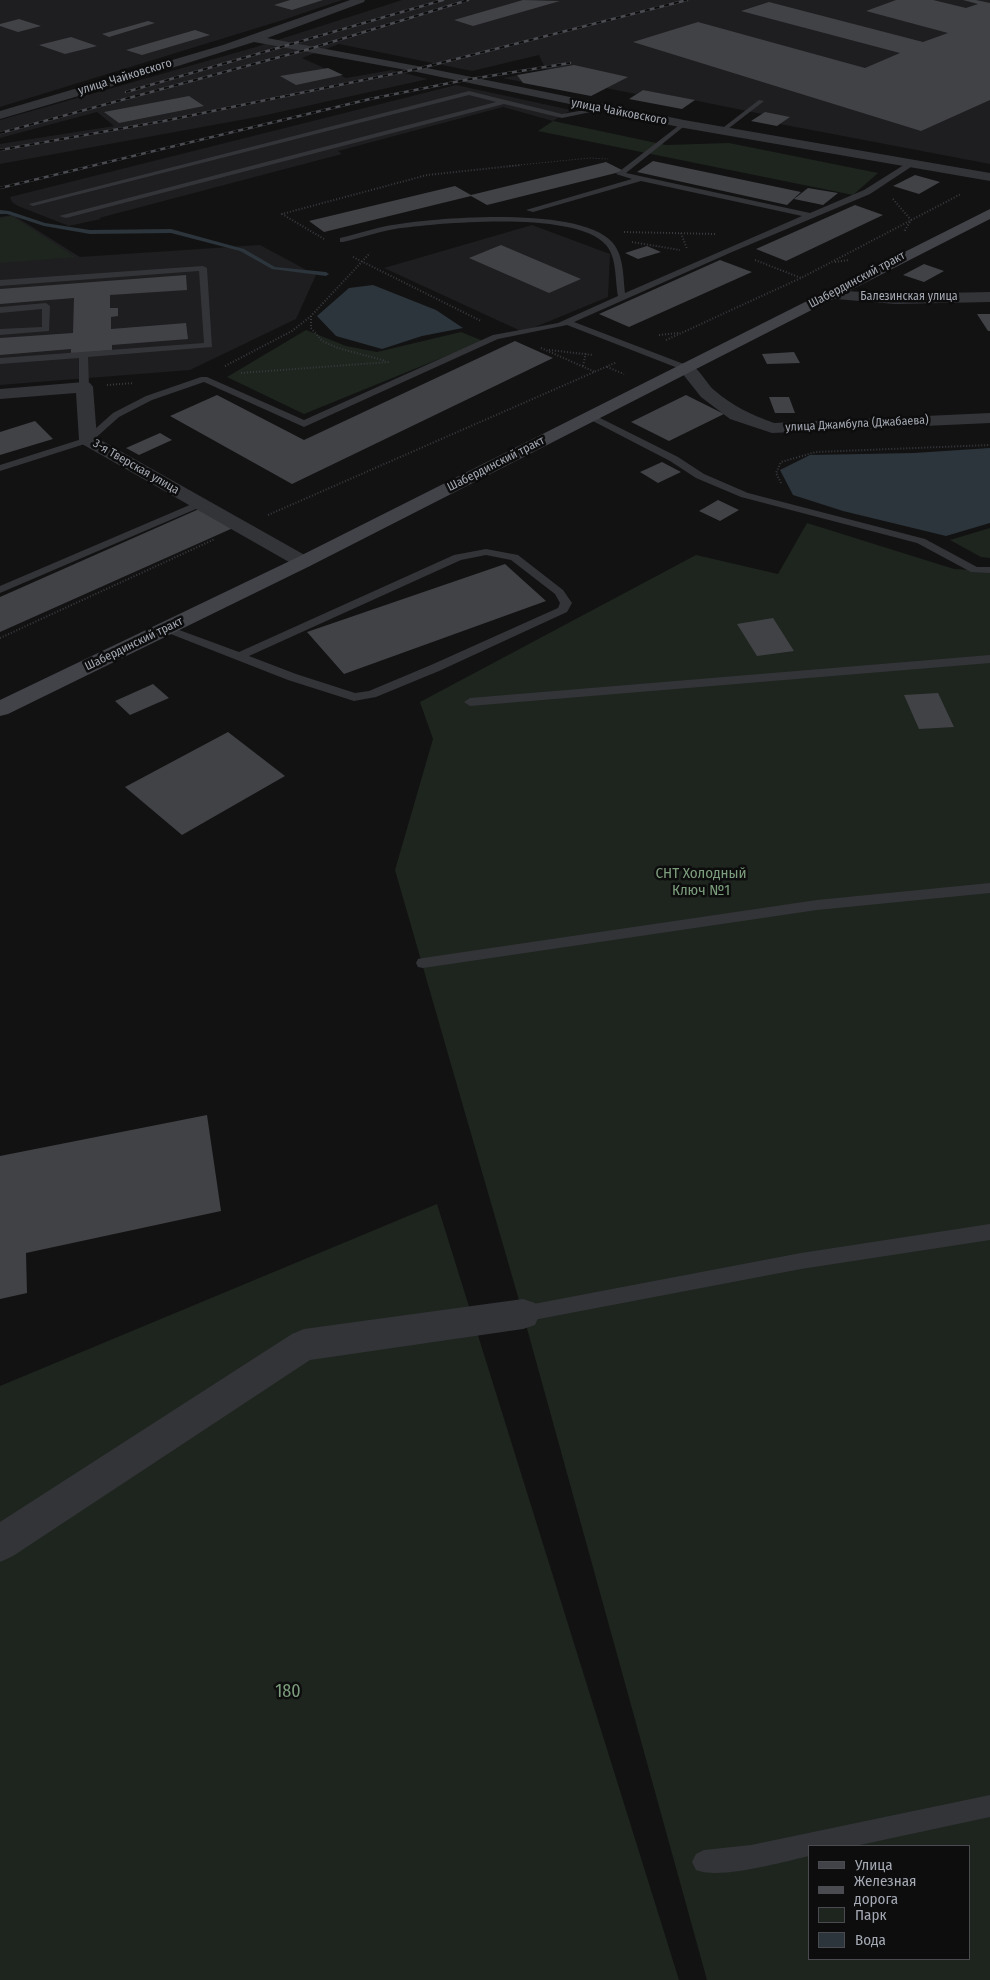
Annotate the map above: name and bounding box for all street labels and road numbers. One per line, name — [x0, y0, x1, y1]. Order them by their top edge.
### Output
street label: улица Чайковского — [76, 56, 174, 98]
street label: улица Чайковского — [570, 96, 668, 128]
street label: Шабердинский тракт — [806, 249, 908, 311]
street label: Балезинская улица — [860, 290, 958, 304]
street label: улица Джамбула (Джабаева) — [785, 413, 929, 435]
street label: Шабердинский тракт — [445, 433, 547, 495]
street label: 3-я Тверская улица — [90, 436, 182, 498]
street label: Шабердинский тракт — [83, 614, 185, 674]

